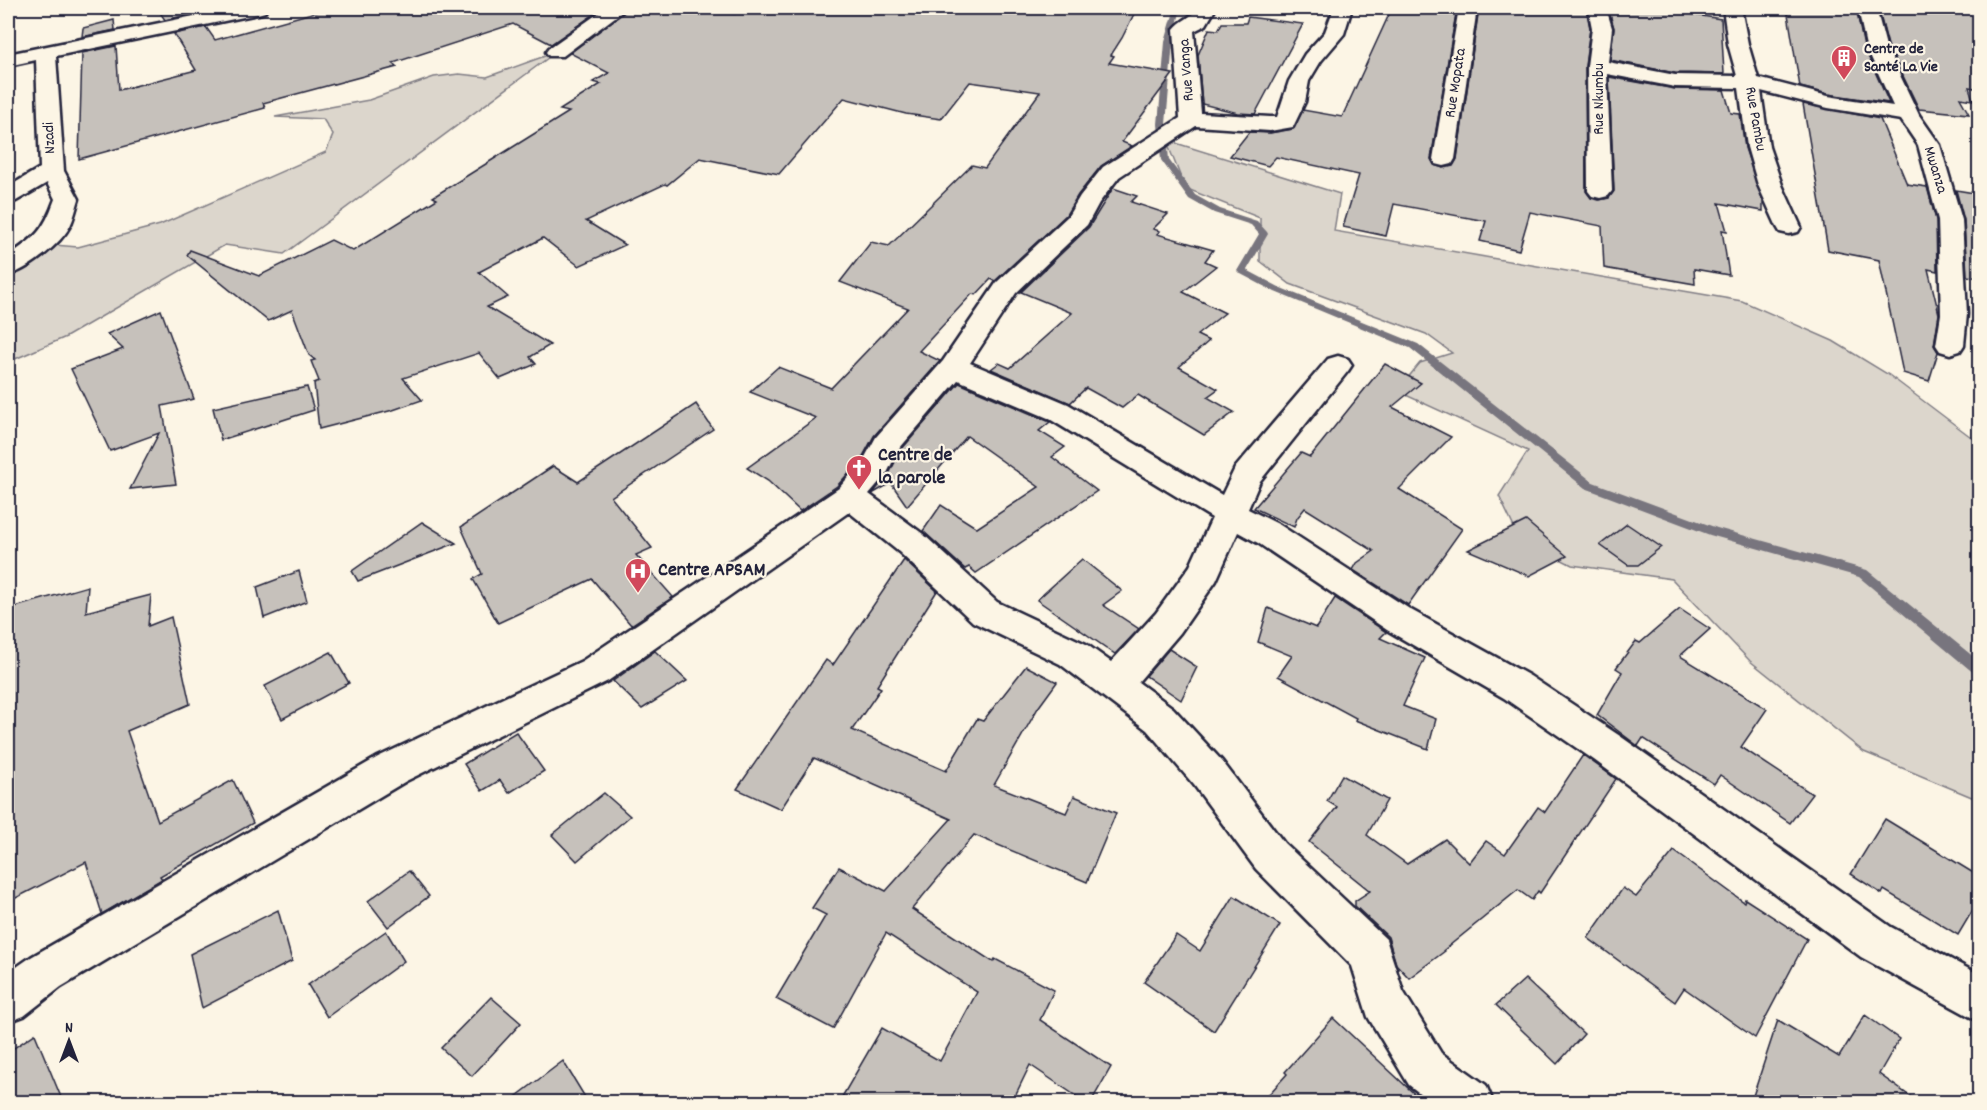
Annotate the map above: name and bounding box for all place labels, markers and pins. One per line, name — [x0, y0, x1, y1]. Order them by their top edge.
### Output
place label: Centre de Santé La Vie — [1864, 38, 1938, 79]
building icon: Centre de Santé La Vie — [1829, 43, 1859, 81]
place label: Centre de la parole — [878, 442, 952, 493]
church icon: Centre de la parole — [844, 453, 874, 491]
hospital icon: Centre APSAM — [623, 556, 653, 594]
place label: Centre APSAM — [658, 557, 766, 585]

